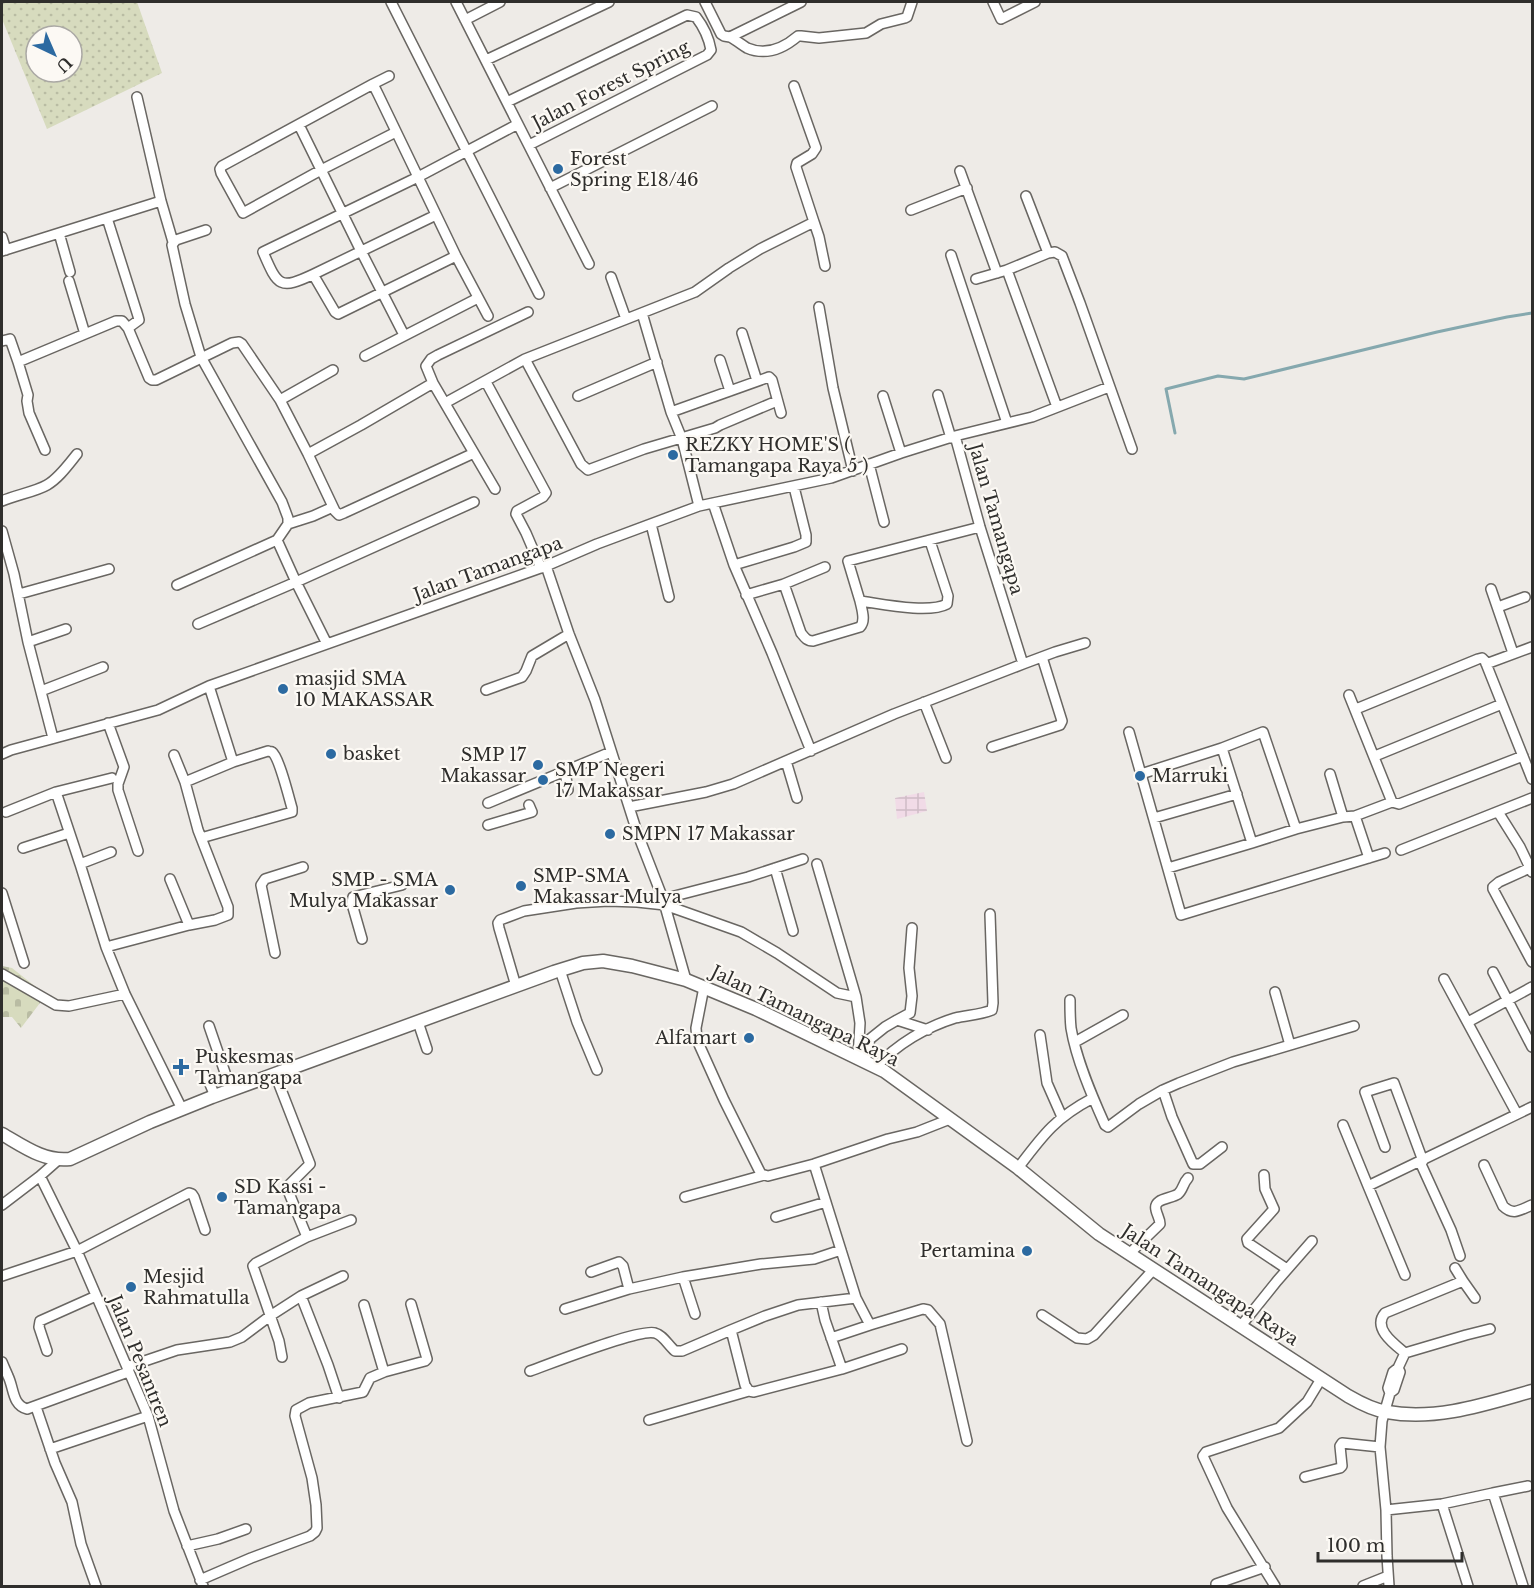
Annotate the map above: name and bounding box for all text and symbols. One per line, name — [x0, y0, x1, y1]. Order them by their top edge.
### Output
north arrow — [24, 24, 84, 84]
street label: Jalan Forest Spring — [527, 36, 693, 135]
text: U — [52, 53, 76, 77]
place label: Forest Spring E18/46 — [570, 148, 699, 191]
marker: Forest Spring E18/46 — [551, 162, 565, 176]
place label: REZKY HOME'S ( Tamangapa Raya 5 ) — [685, 434, 869, 477]
street label: Jalan Tamangapa — [963, 439, 1028, 597]
marker: REZKY HOME'S ( Tamangapa Raya 5 ) — [666, 448, 680, 462]
street label: Jalan Tamangapa — [409, 532, 565, 607]
place label: masjid SMA 10 MAKASSAR — [295, 668, 434, 711]
marker: masjid SMA 10 MAKASSAR — [276, 682, 290, 696]
place label: basket — [342, 743, 401, 765]
place label: SMP 17 Makassar — [440, 744, 527, 787]
marker: basket — [324, 747, 338, 761]
marker: SMP 17 Makassar — [531, 758, 545, 772]
place label: SMP Negeri 17 Makassar — [555, 759, 665, 802]
place label: Marruki — [1152, 765, 1228, 787]
marker: Marruki — [1133, 769, 1147, 783]
marker: SMP Negeri 17 Makassar — [536, 773, 550, 787]
place label: SMPN 17 Makassar — [622, 823, 795, 845]
marker: SMPN 17 Makassar — [603, 827, 617, 841]
place label: SMP-SMA Makassar Mulya — [533, 865, 682, 908]
place label: SMP - SMA Mulya Makassar — [289, 869, 439, 912]
marker: SMP-SMA Makassar Mulya — [514, 879, 528, 893]
marker: SMP - SMA Mulya Makassar — [443, 883, 457, 897]
street label: Jalan Tamangapa Raya — [706, 960, 903, 1071]
place label: Alfamart — [654, 1027, 737, 1049]
marker: Alfamart — [742, 1031, 756, 1045]
place label: Puskesmas Tamangapa — [195, 1046, 302, 1089]
marker: Puskesmas Tamangapa — [172, 1058, 190, 1076]
place label: SD Kassi - Tamangapa — [234, 1176, 341, 1219]
marker: SD Kassi - Tamangapa — [215, 1190, 229, 1204]
street label: Jalan Tamangapa Raya — [1116, 1218, 1303, 1350]
place label: Pertamina — [920, 1240, 1015, 1262]
marker: Pertamina — [1020, 1244, 1034, 1258]
place label: Mesjid Rahmatulla — [143, 1266, 249, 1309]
marker: Mesjid Rahmatulla — [124, 1280, 138, 1294]
street label: Jalan Pesantren — [103, 1290, 177, 1430]
scale bar — [1318, 1525, 1462, 1563]
text: 100 m — [1327, 1535, 1385, 1557]

